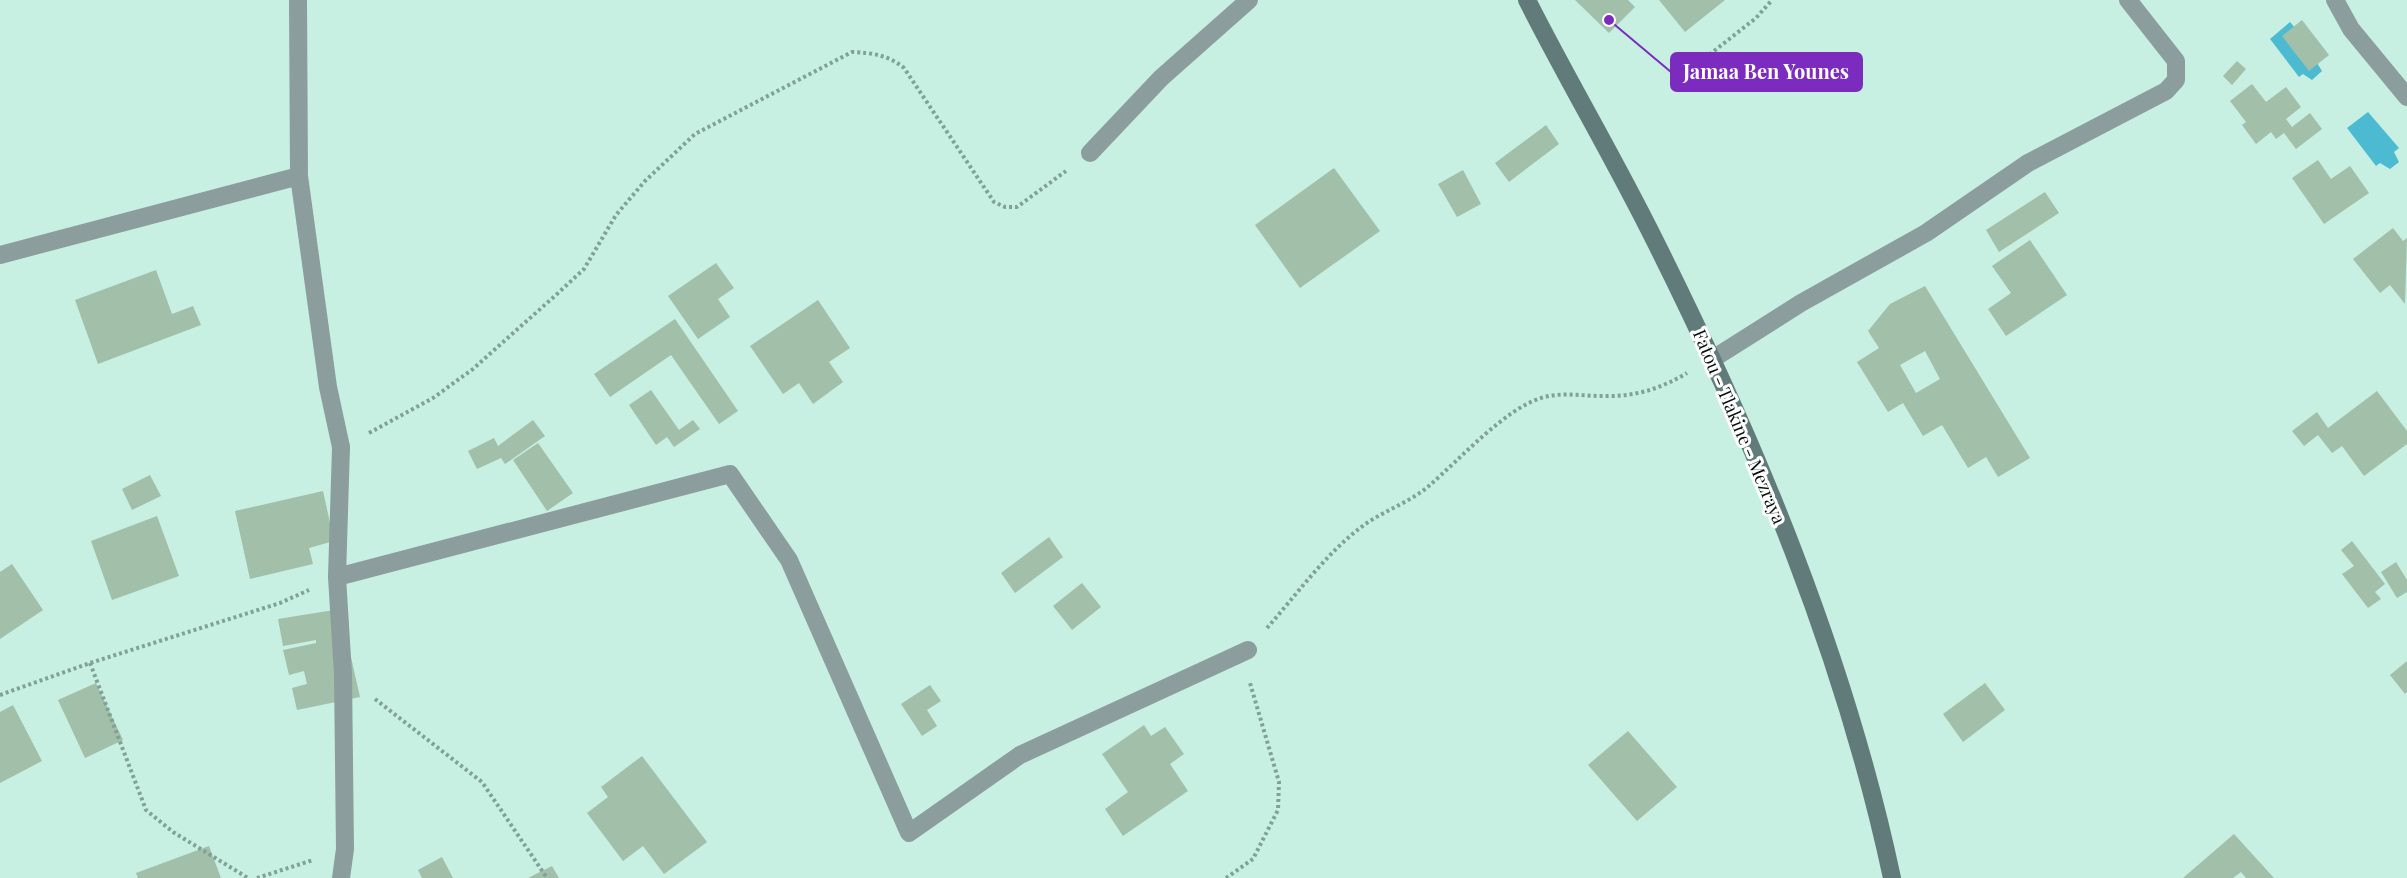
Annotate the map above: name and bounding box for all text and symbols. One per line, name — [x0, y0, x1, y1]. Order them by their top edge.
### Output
callout: Jamaa Ben Younes — [1671, 53, 1862, 91]
text: Jamaa Ben Younes — [1682, 57, 1849, 84]
street label: Fatou - Tlakine - Mezraya — [1688, 326, 1792, 528]

